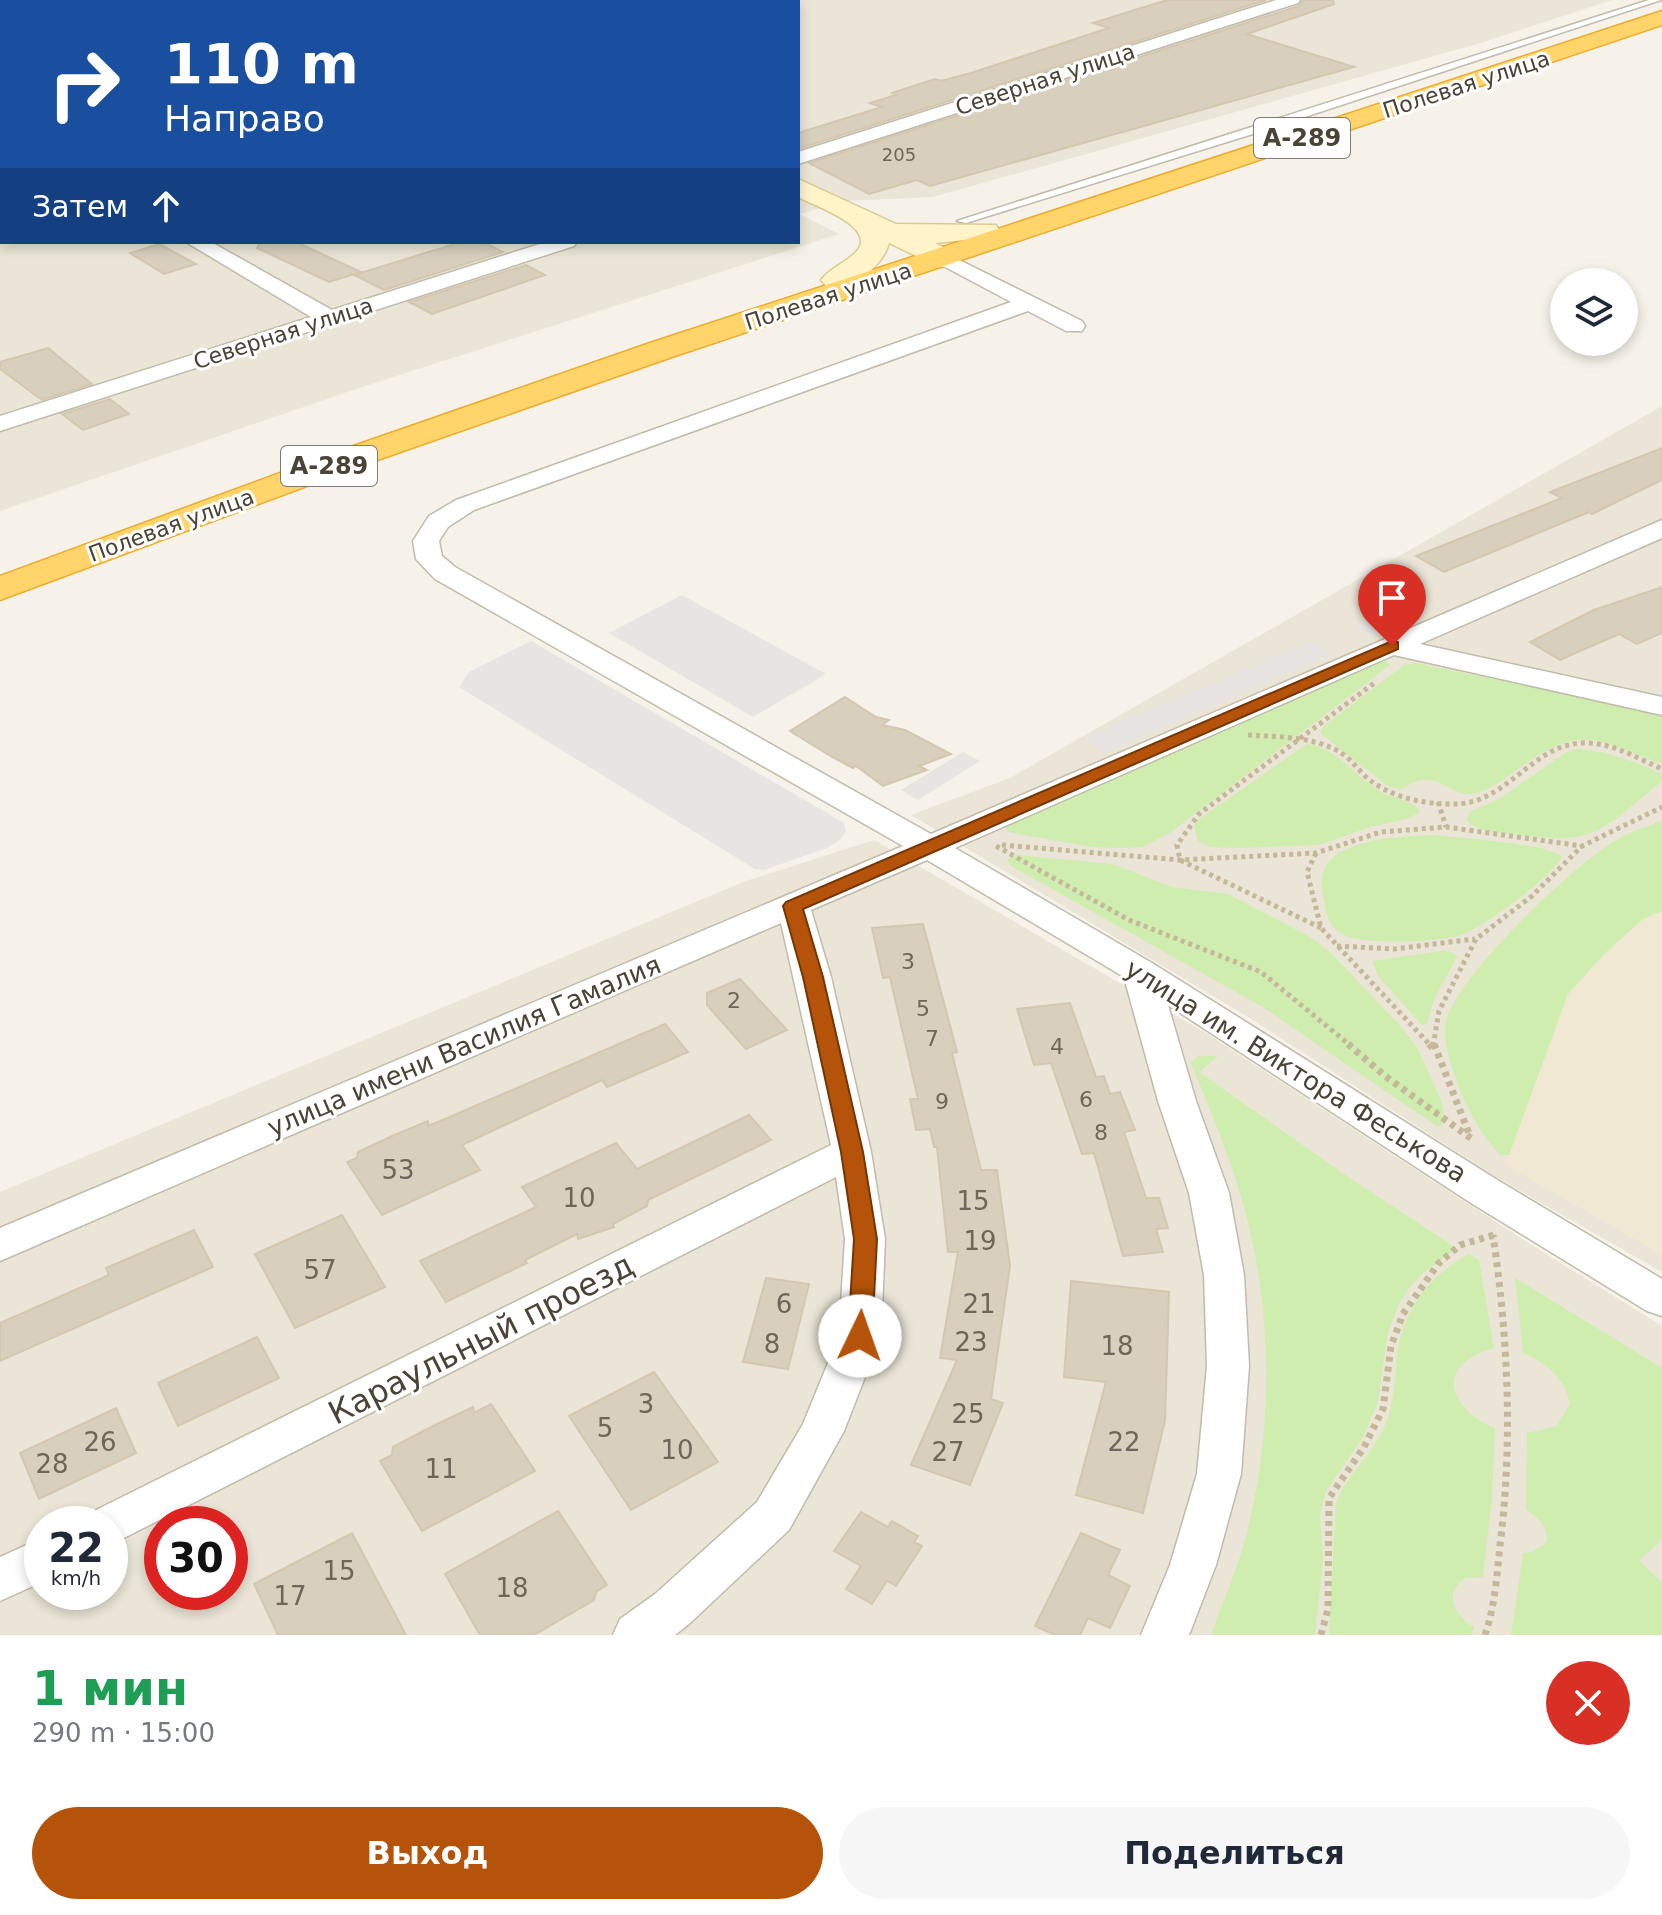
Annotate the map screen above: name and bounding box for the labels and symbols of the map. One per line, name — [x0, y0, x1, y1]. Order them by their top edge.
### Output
street label: Северная улица — [952, 39, 1138, 120]
street label: Полевая улица — [1379, 46, 1553, 123]
road number: А-289 — [1254, 118, 1350, 158]
house number: 205 — [882, 144, 916, 165]
street label: Полевая улица — [741, 258, 915, 335]
street label: Северная улица — [190, 293, 376, 374]
road number: А-289 — [281, 446, 377, 486]
street label: Полевая улица — [85, 484, 257, 567]
pin — [1358, 564, 1426, 646]
street label: улица имени Василия Гамалия — [263, 949, 665, 1143]
house number: 3 — [901, 949, 915, 974]
street label: улица им. Виктора Феськова — [1120, 953, 1472, 1189]
house number: 2 — [727, 988, 741, 1013]
house number: 5 — [916, 996, 930, 1021]
house number: 7 — [925, 1026, 939, 1051]
house number: 4 — [1050, 1034, 1064, 1059]
house number: 6 — [1079, 1087, 1093, 1112]
house number: 9 — [935, 1089, 949, 1114]
house number: 8 — [1094, 1120, 1108, 1145]
house number: 53 — [381, 1155, 415, 1185]
house number: 10 — [562, 1183, 596, 1213]
house number: 15 — [956, 1186, 990, 1216]
house number: 19 — [963, 1226, 997, 1256]
street label: Караульный проезд — [322, 1246, 640, 1432]
house number: 57 — [303, 1255, 337, 1285]
house number: 6 — [776, 1289, 792, 1319]
house number: 21 — [962, 1289, 996, 1319]
position arrow — [818, 1294, 902, 1378]
house number: 23 — [954, 1327, 988, 1357]
house number: 8 — [764, 1329, 780, 1359]
house number: 18 — [1100, 1331, 1134, 1361]
house number: 3 — [638, 1389, 654, 1419]
house number: 25 — [951, 1399, 985, 1429]
house number: 5 — [597, 1413, 613, 1443]
house number: 26 — [83, 1427, 117, 1457]
house number: 22 — [1107, 1427, 1141, 1457]
house number: 10 — [660, 1435, 694, 1465]
house number: 27 — [931, 1437, 965, 1467]
house number: 28 — [35, 1449, 69, 1479]
house number: 11 — [424, 1454, 458, 1484]
speed limit sign: 30 — [144, 1506, 248, 1610]
house number: 15 — [322, 1556, 356, 1586]
house number: 18 — [495, 1573, 529, 1603]
house number: 17 — [273, 1581, 307, 1611]

